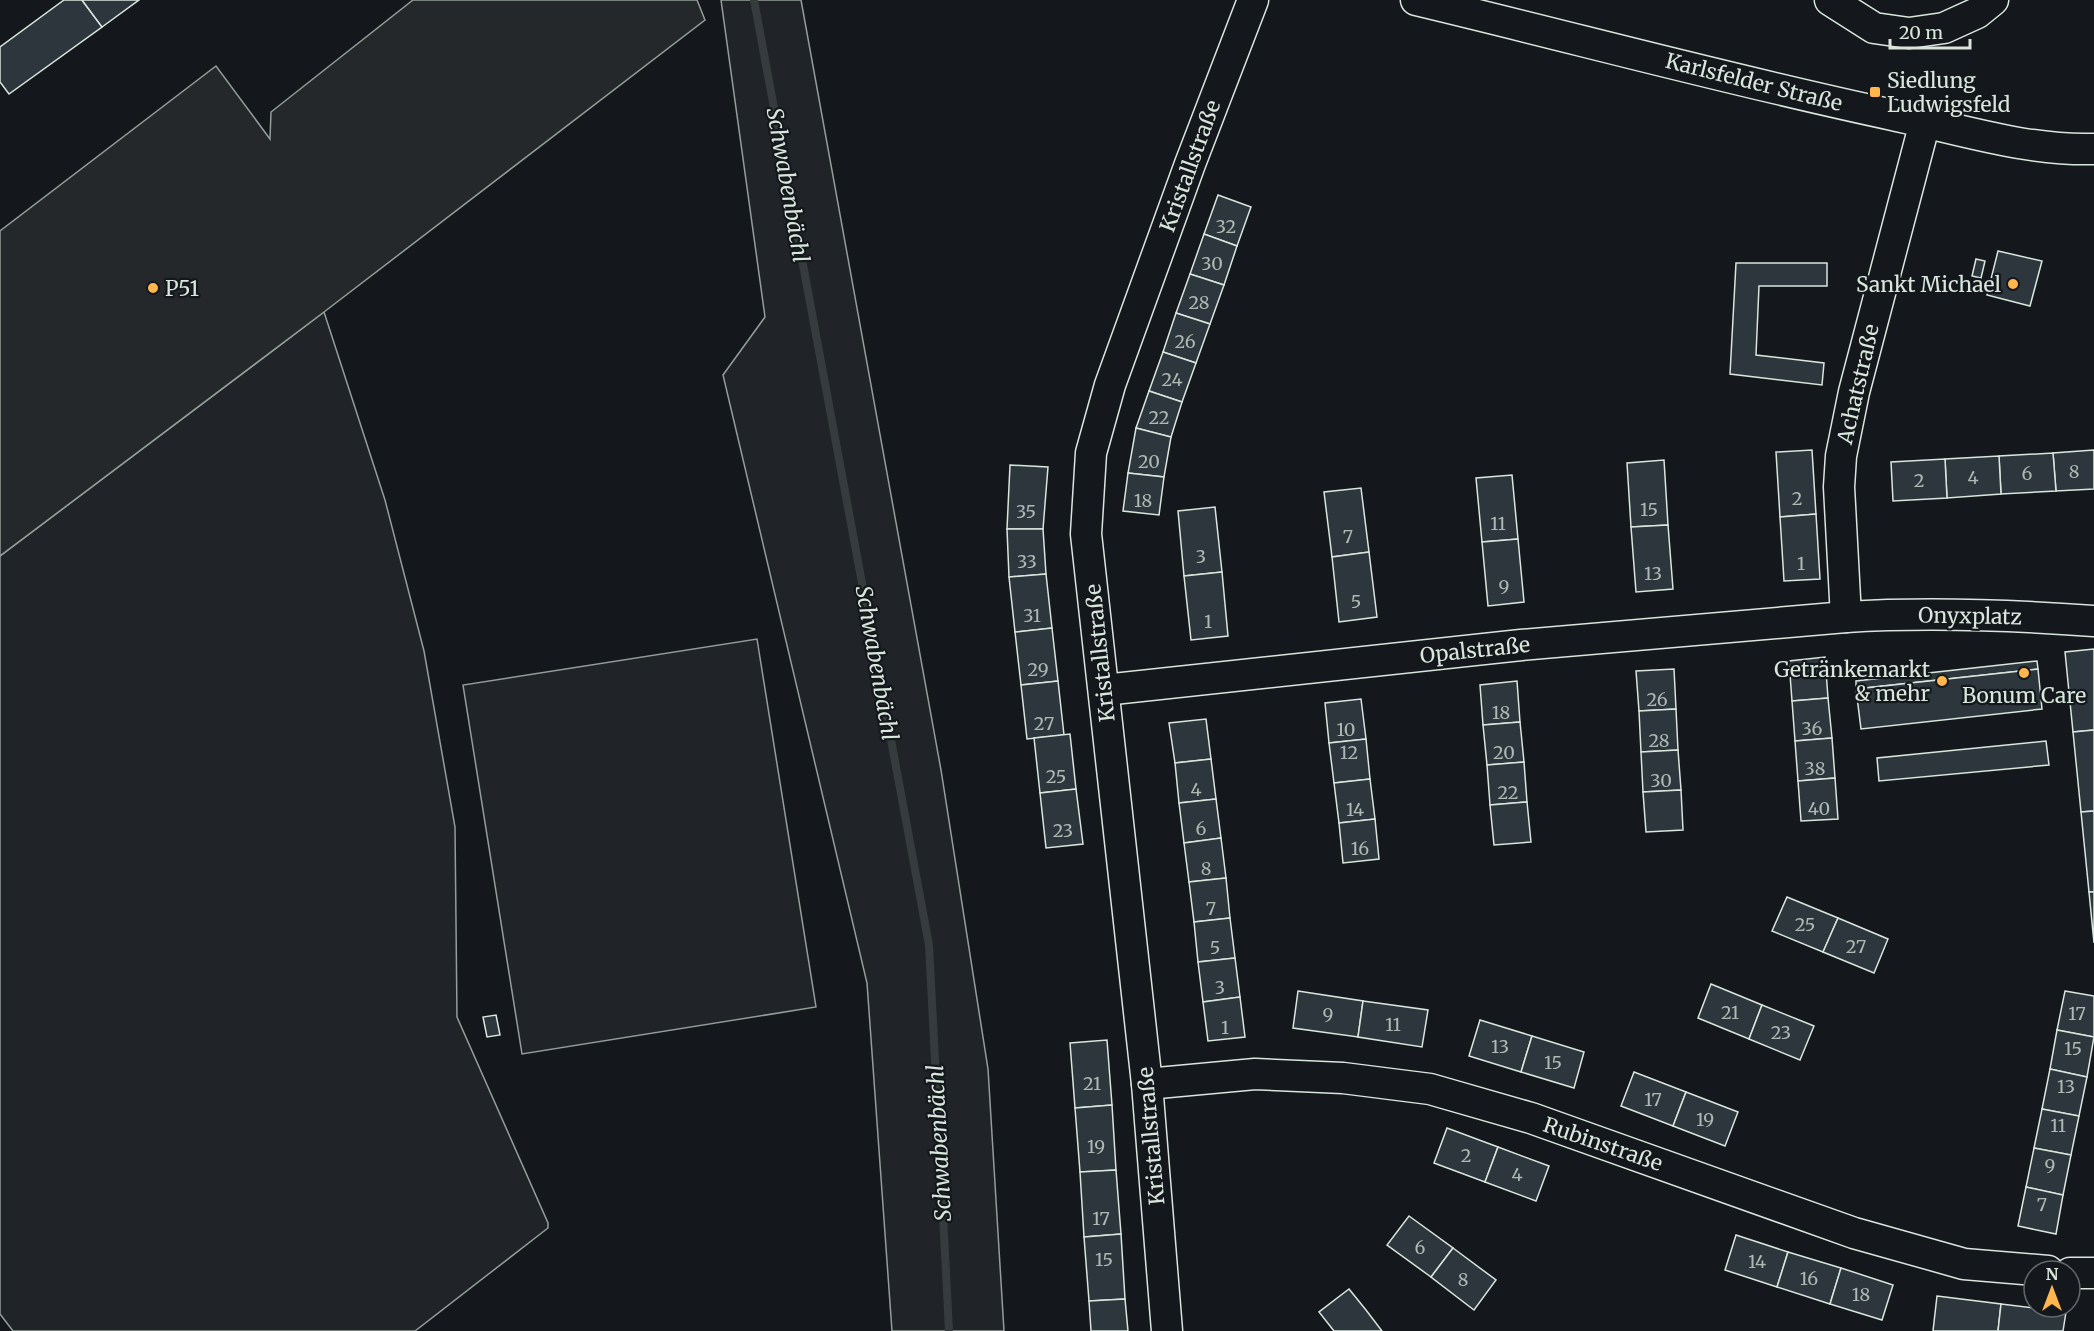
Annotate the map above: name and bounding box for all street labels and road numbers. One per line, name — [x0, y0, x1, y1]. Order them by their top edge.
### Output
street label: Karlsfelder Straße — [1663, 47, 1845, 117]
street label: Kristallstraße — [1154, 96, 1226, 236]
street label: Achatstraße — [1831, 321, 1885, 448]
street label: Kristallstraße — [1079, 583, 1121, 723]
street label: Onyxplatz — [1918, 602, 2022, 630]
street label: Opalstraße — [1419, 631, 1531, 669]
street label: Kristallstraße — [1132, 1066, 1170, 1206]
street label: Rubinstraße — [1540, 1111, 1666, 1177]

